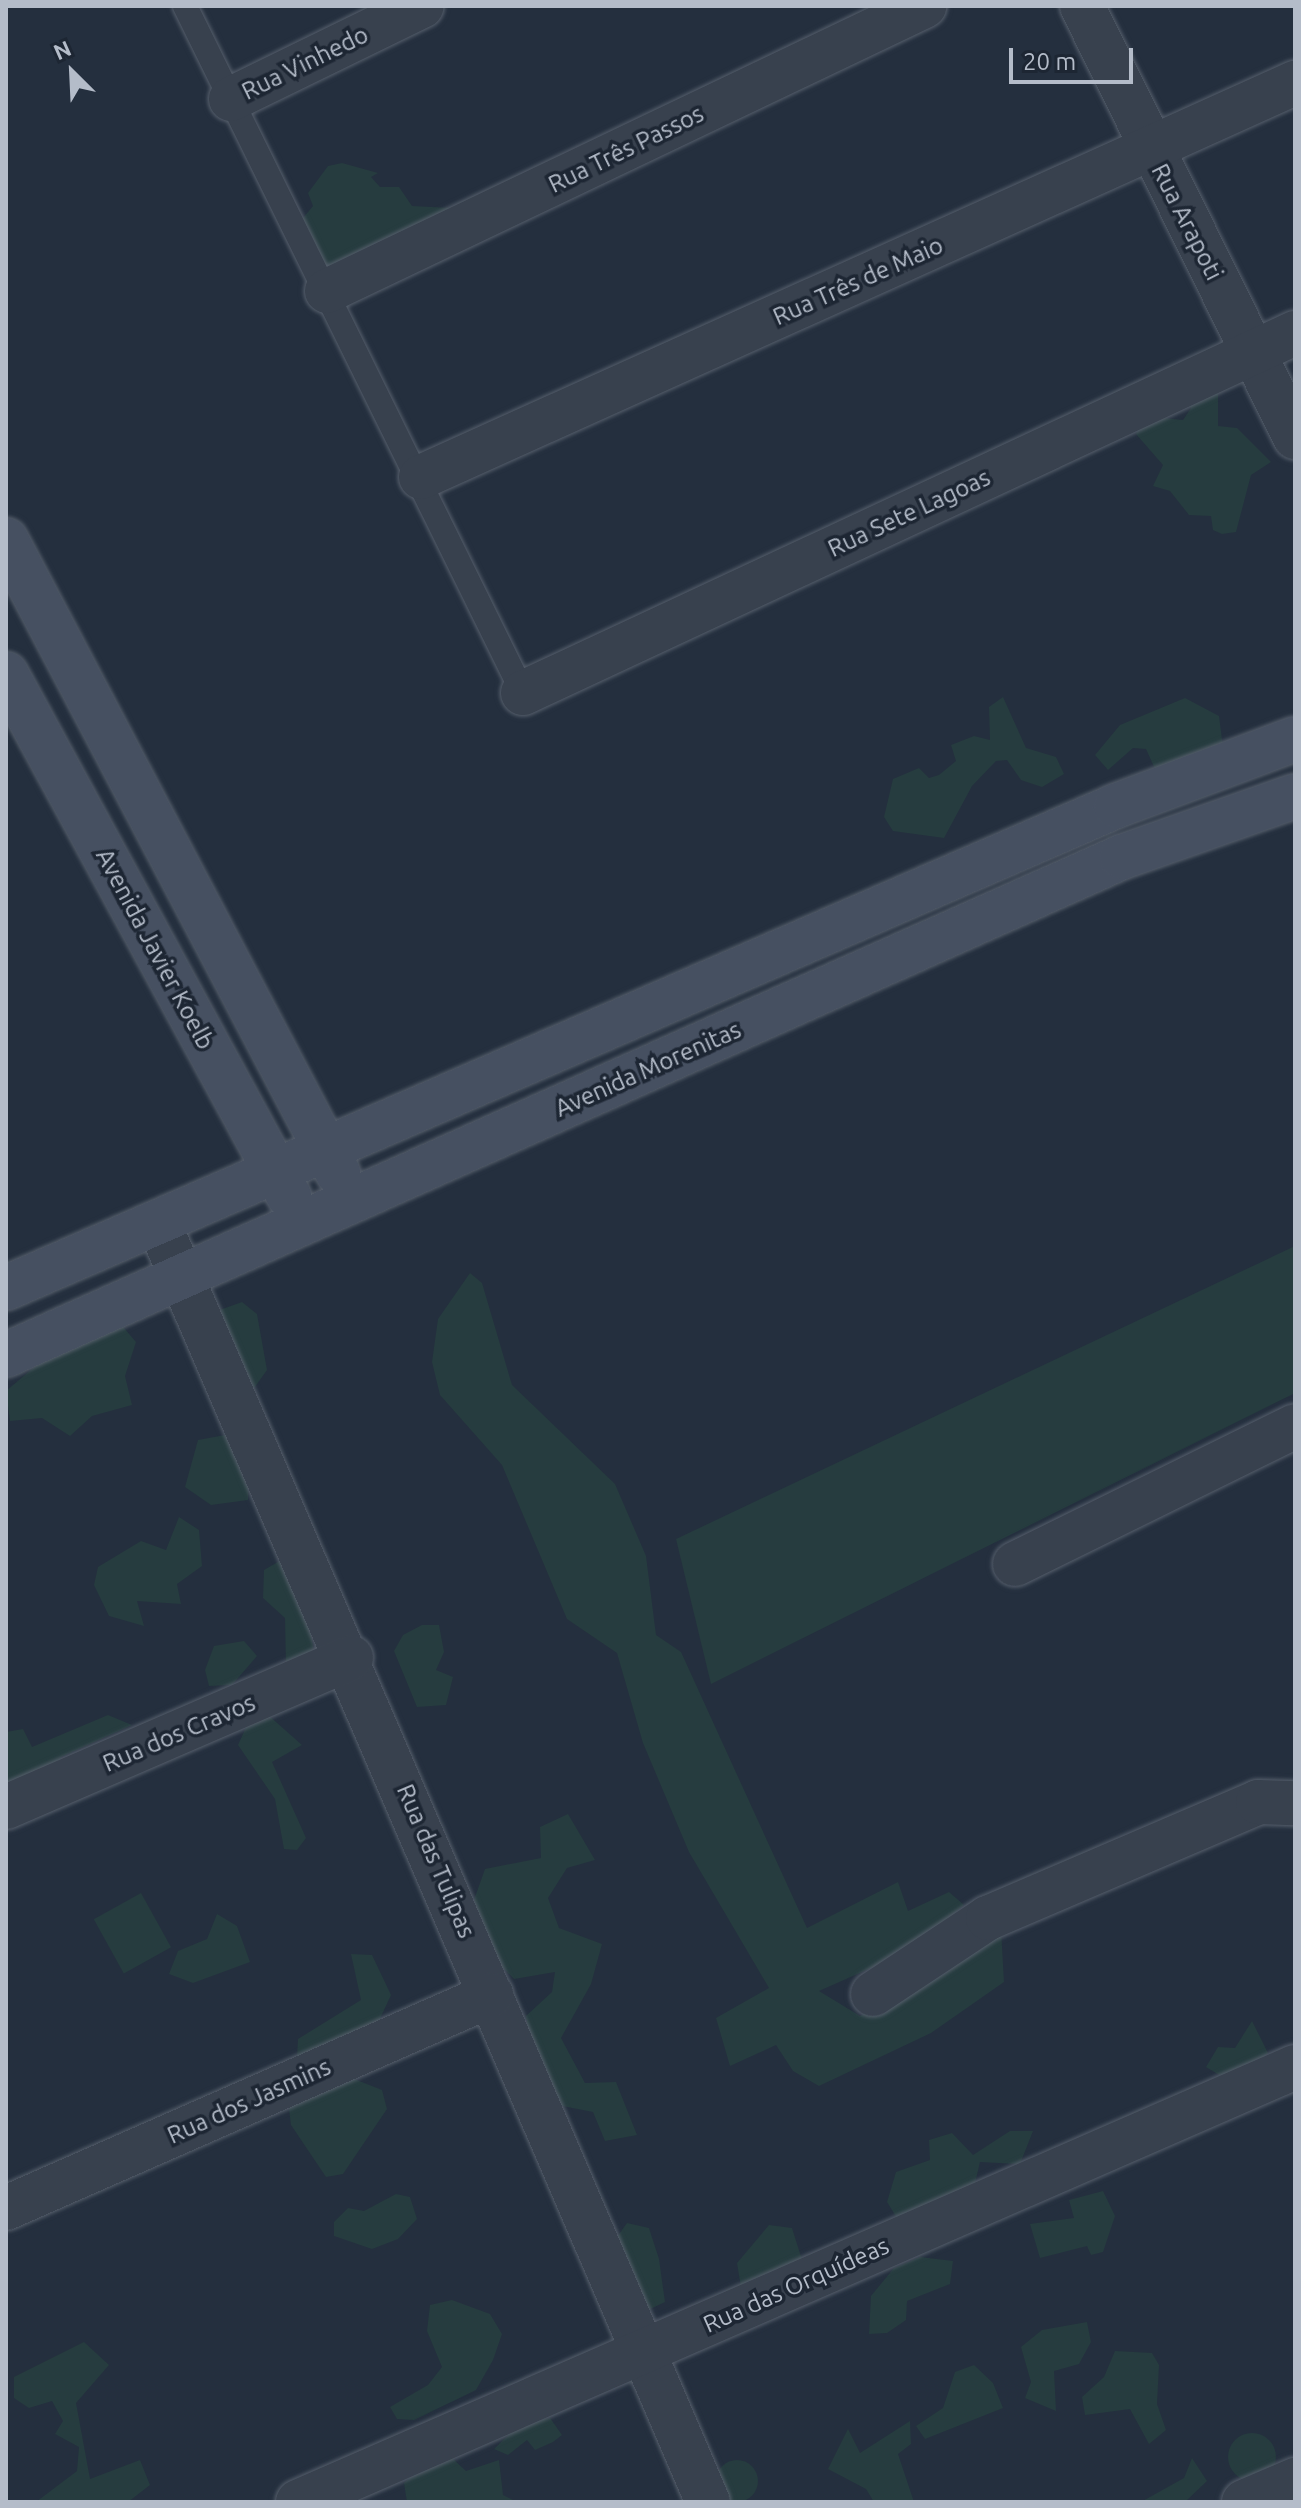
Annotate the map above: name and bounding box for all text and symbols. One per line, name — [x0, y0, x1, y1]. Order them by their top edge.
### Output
street label: Rua Vinhedo — [237, 20, 373, 106]
north arrow — [32, 32, 112, 112]
scale bar — [1013, 32, 1137, 82]
text: N — [49, 35, 75, 64]
text: 20 m — [1023, 48, 1076, 75]
street label: Rua Três Passos — [544, 99, 708, 199]
street label: Rua Arapoti — [1145, 159, 1229, 285]
street label: Rua Três de Maio — [769, 231, 947, 331]
street label: Rua Sete Lagoas — [823, 463, 995, 563]
street label: Avenida Javier Koelb — [90, 844, 220, 1054]
street label: Avenida Morenitas — [551, 1015, 745, 1123]
street label: Rua dos Cravos — [98, 1688, 260, 1778]
street label: Rua das Tulipas — [391, 1780, 481, 1942]
street label: Rua dos Jasmins — [163, 2052, 335, 2150]
street label: Rua das Orquídeas — [699, 2231, 893, 2339]

